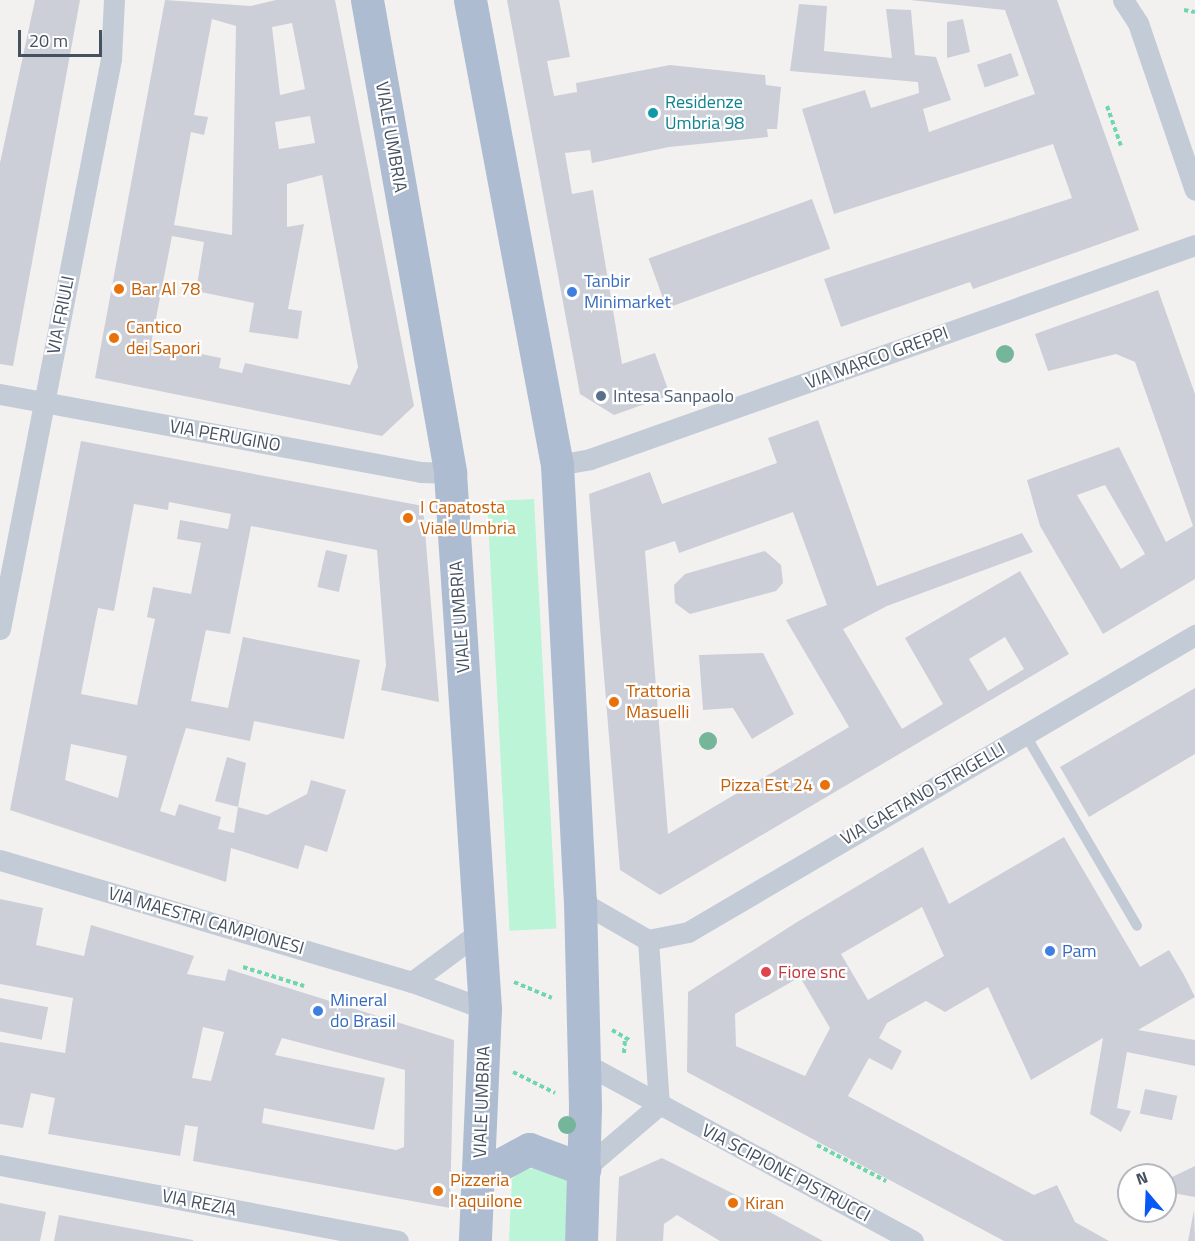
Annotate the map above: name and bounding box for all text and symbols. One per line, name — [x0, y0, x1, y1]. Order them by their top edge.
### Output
scale bar — [21, 18, 105, 56]
text: 20 m — [29, 27, 68, 54]
street label: VIALE UMBRIA — [371, 80, 411, 194]
place label: Residenze Umbria 98 — [665, 92, 744, 134]
marker: Residenze Umbria 98 — [646, 106, 660, 120]
place label: Tanbir Minimarket — [584, 271, 671, 314]
street label: VIA FRIULI — [43, 274, 79, 356]
place label: Bar Al 78 — [131, 278, 200, 300]
marker: Bar Al 78 — [112, 282, 126, 296]
marker: Tanbir Minimarket — [565, 285, 579, 299]
place label: Cantico dei Sapori — [126, 317, 200, 360]
street label: VIA MARCO GREPPI — [803, 322, 951, 394]
marker: Cantico dei Sapori — [107, 331, 121, 345]
place label: Intesa Sanpaolo — [613, 385, 734, 407]
marker: Intesa Sanpaolo — [594, 389, 608, 403]
street label: VIA PERUGINO — [168, 416, 282, 456]
place label: I Capatosta Viale Umbria — [420, 497, 516, 540]
marker: I Capatosta Viale Umbria — [401, 511, 415, 525]
street label: VIALE UMBRIA — [445, 560, 475, 674]
place label: Trattoria Masuelli — [626, 681, 690, 724]
marker: Trattoria Masuelli — [607, 695, 621, 709]
street label: VIA GAETANO STRIGELLI — [837, 738, 1009, 850]
place label: Pizza Est 24 — [720, 774, 813, 796]
marker: Pizza Est 24 — [818, 778, 832, 792]
street label: VIA MAESTRI CAMPIONESI — [105, 883, 307, 959]
place label: Pam — [1062, 940, 1097, 962]
marker: Pam — [1043, 944, 1057, 958]
place label: Fiore snc — [778, 961, 846, 983]
marker: Fiore snc — [759, 965, 773, 979]
place label: Mineral do Brasil — [330, 990, 396, 1032]
marker: Mineral do Brasil — [311, 1004, 325, 1018]
street label: VIALE UMBRIA — [469, 1046, 495, 1158]
street label: VIA SCIPIONE PISTRUCCI — [698, 1119, 874, 1227]
north arrow — [1117, 1163, 1177, 1223]
text: N — [1133, 1165, 1151, 1191]
place label: Pizzeria l'aquilone — [450, 1170, 522, 1212]
marker: Pizzeria l'aquilone — [431, 1184, 445, 1198]
street label: VIA REZIA — [160, 1185, 238, 1221]
place label: Kiran — [745, 1192, 784, 1214]
marker: Kiran — [726, 1196, 740, 1210]

